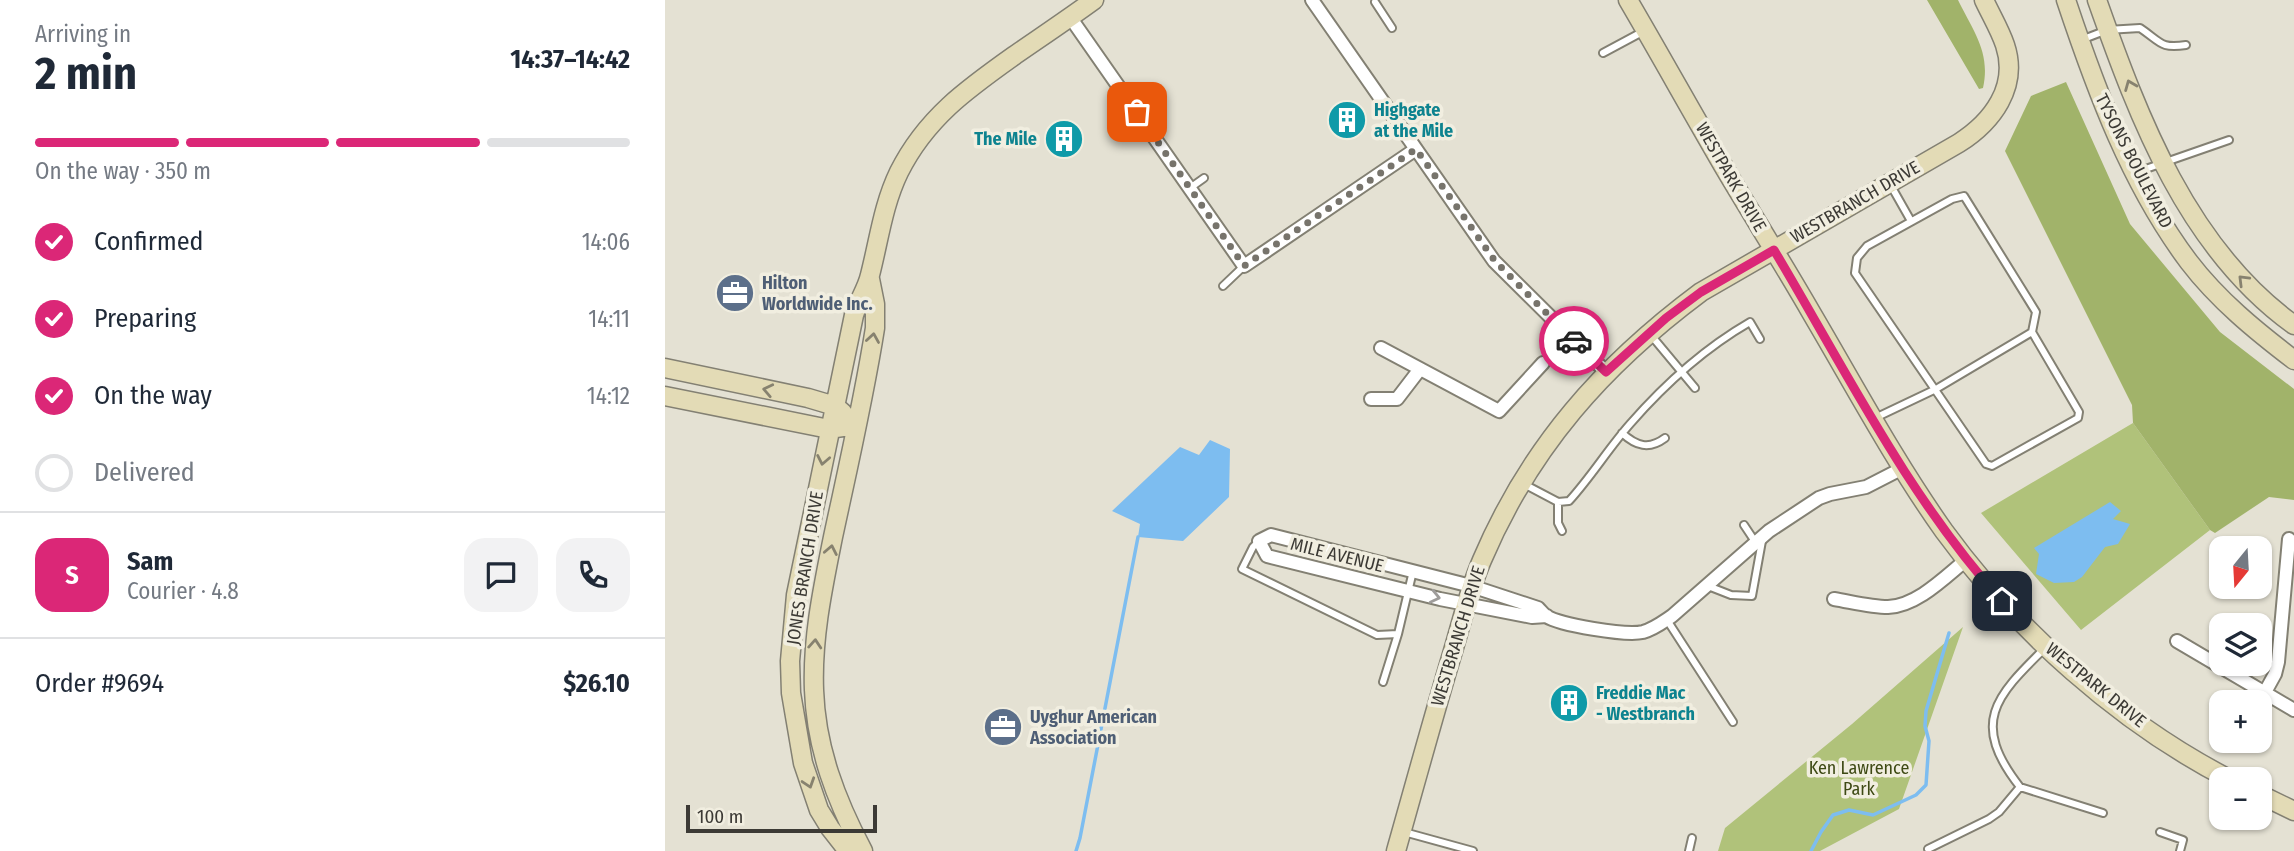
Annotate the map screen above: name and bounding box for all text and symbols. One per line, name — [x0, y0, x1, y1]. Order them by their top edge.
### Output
text: Arriving in — [35, 20, 131, 48]
text: 14:37–14:42 — [510, 44, 630, 75]
text: 2 min — [35, 46, 137, 101]
one-way arrow — [2124, 79, 2138, 91]
pin — [1107, 82, 1167, 142]
street label: TYSONS BOULEVARD — [2091, 90, 2177, 232]
icon: bag — [1118, 93, 1156, 131]
building icon: Highgate at the Mile — [1326, 99, 1368, 141]
place label: Highgate at the Mile — [1374, 99, 1453, 142]
building icon: The Mile — [1043, 118, 1085, 160]
street label: WESTPARK DRIVE — [1691, 118, 1771, 236]
place label: The Mile — [974, 128, 1037, 150]
street label: WESTBRANCH DRIVE — [1786, 156, 1924, 248]
text: On the way · 350 m — [35, 157, 211, 185]
icon: check — [35, 223, 73, 261]
text: Confirmed — [94, 226, 204, 257]
text: 14:06 — [582, 228, 630, 256]
office icon: Hilton Worldwide Inc. — [714, 272, 756, 314]
place label: Hilton Worldwide Inc. — [762, 272, 873, 315]
one-way arrow — [2239, 275, 2252, 288]
icon: check — [35, 300, 73, 338]
text: Preparing — [94, 303, 196, 334]
text: 14:11 — [588, 305, 630, 333]
courier — [1539, 306, 1609, 376]
icon: car — [1555, 322, 1593, 360]
one-way arrow — [866, 332, 881, 344]
icon: check — [35, 377, 73, 415]
text: On the way — [94, 380, 212, 411]
text: 14:12 — [587, 382, 630, 410]
one-way arrow — [762, 383, 774, 398]
one-way arrow — [817, 454, 832, 466]
text: Delivered — [94, 457, 195, 488]
street label: JONES BRANCH DRIVE — [782, 489, 828, 647]
street label: MILE AVENUE — [1288, 533, 1386, 577]
north arrow — [2209, 536, 2271, 598]
map controls — [2209, 536, 2272, 830]
button: chat — [464, 538, 538, 612]
button: phone — [556, 538, 630, 612]
one-way arrow — [822, 544, 837, 556]
text: Sam — [127, 546, 173, 577]
text: S — [65, 560, 79, 591]
street label: WESTBRANCH DRIVE — [1426, 563, 1490, 709]
pin — [1972, 571, 2032, 631]
text: Courier · 4.8 — [127, 577, 239, 605]
icon: home — [1983, 582, 2021, 620]
one-way arrow — [1429, 589, 1441, 603]
button: layers — [2209, 613, 2272, 676]
street label: WESTPARK DRIVE — [2041, 638, 2151, 732]
one-way arrow — [807, 639, 822, 650]
text: Order #9694 — [35, 668, 164, 699]
text: $26.10 — [563, 668, 630, 699]
building icon: Freddie Mac - Westbranch — [1548, 682, 1590, 724]
place label: Freddie Mac - Westbranch — [1596, 682, 1695, 725]
button: + — [2209, 690, 2272, 753]
office icon: Uyghur American Association — [982, 706, 1024, 748]
place label: Uyghur American Association — [1029, 706, 1157, 749]
park label: Ken Lawrence Park — [1809, 757, 1909, 800]
button: − — [2209, 767, 2272, 830]
one-way arrow — [801, 777, 815, 789]
scale bar — [686, 802, 877, 834]
text: 100 m — [697, 805, 743, 828]

